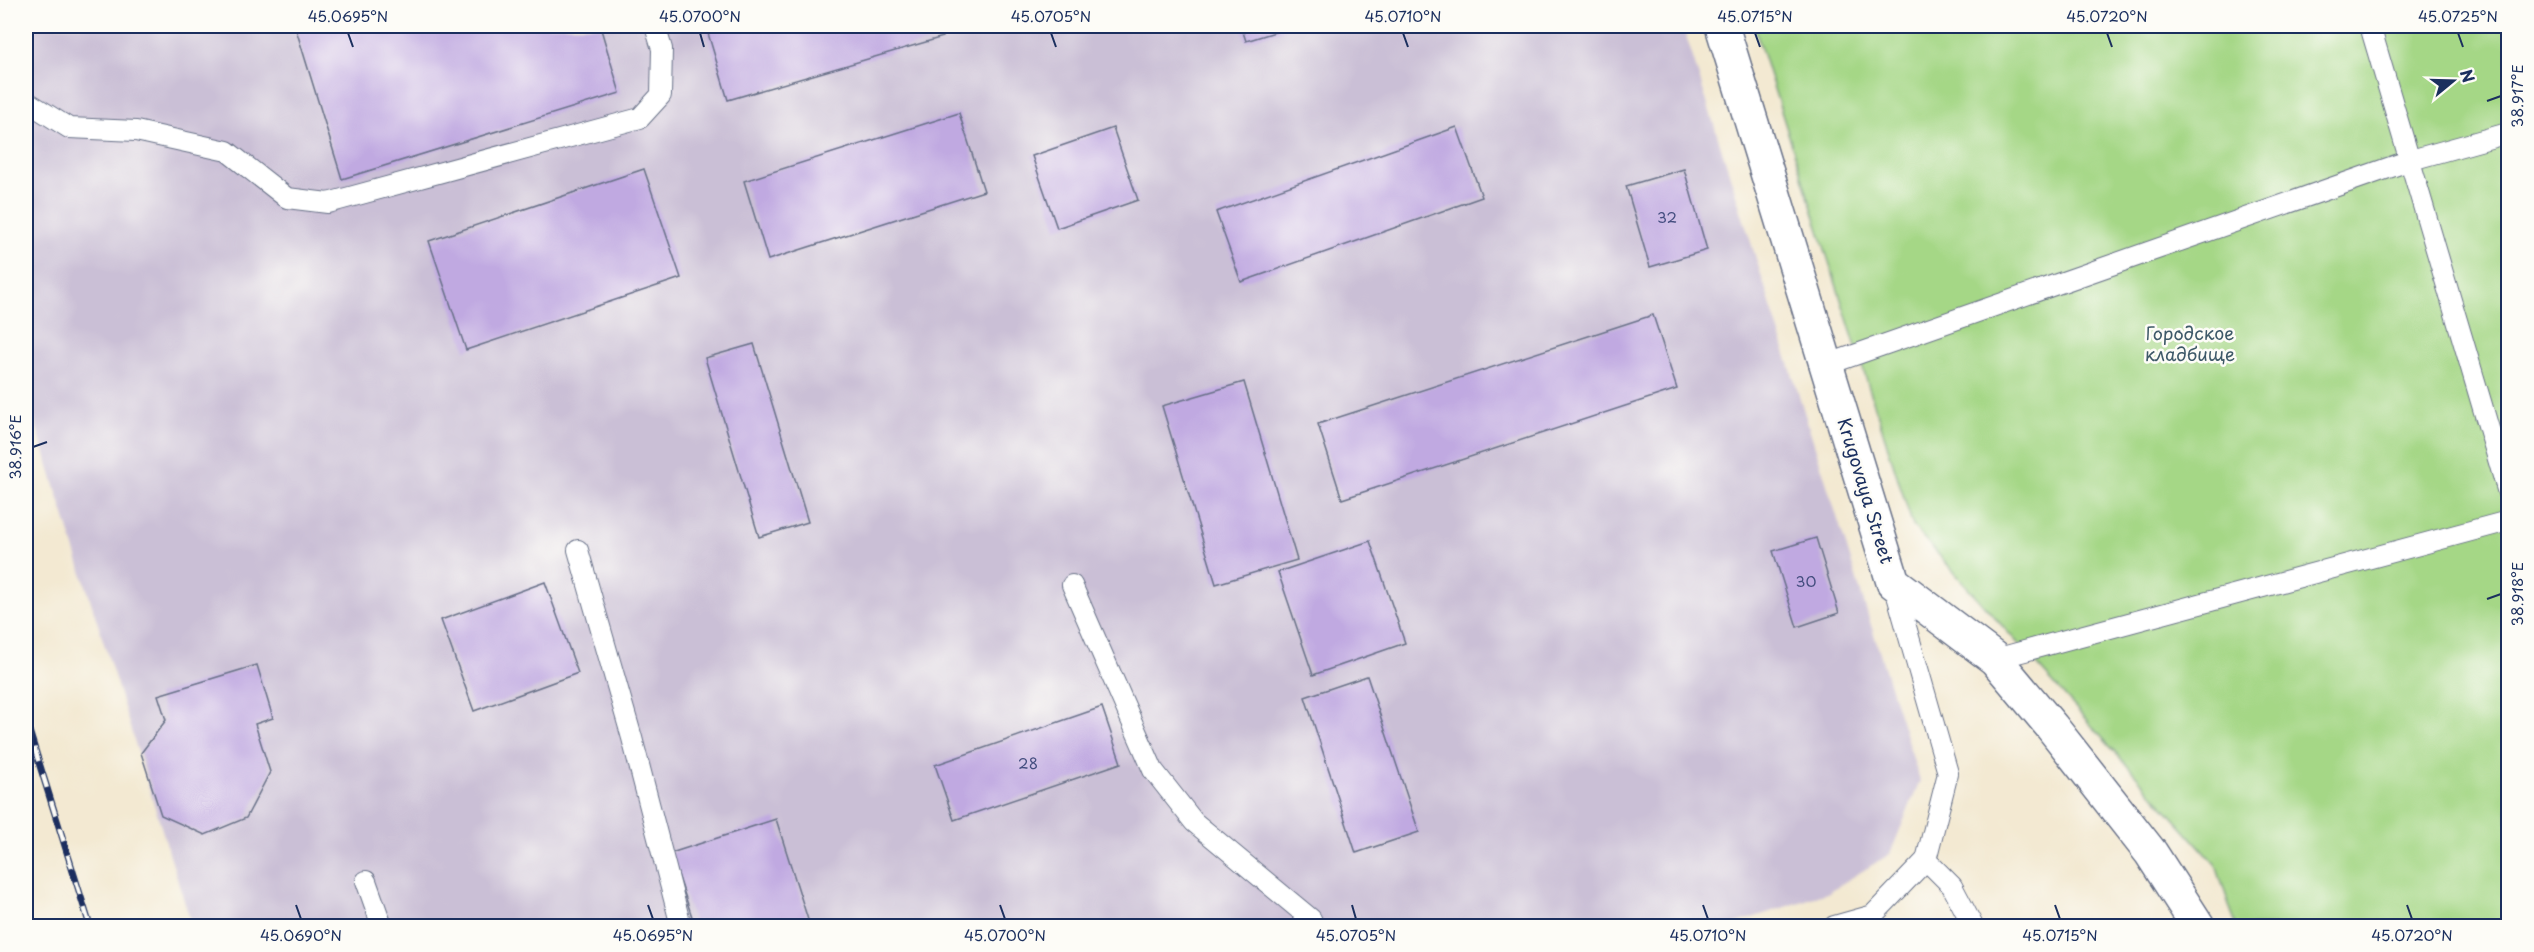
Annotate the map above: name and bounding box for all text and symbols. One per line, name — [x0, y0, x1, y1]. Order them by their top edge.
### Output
text: 45.0695°N — [308, 4, 388, 27]
text: 45.0700°N — [659, 4, 741, 27]
text: 45.0705°N — [1011, 4, 1091, 27]
text: 45.0710°N — [1365, 4, 1441, 27]
text: 45.0715°N — [1717, 4, 1793, 27]
text: 45.0720°N — [2066, 4, 2148, 27]
text: 45.0725°N — [2418, 4, 2498, 27]
north arrow — [2423, 51, 2483, 111]
text: 38.917°E — [2505, 64, 2528, 128]
text: N — [2455, 66, 2482, 86]
house number: 32 — [1657, 205, 1677, 228]
park label: Городское кладбище — [2145, 319, 2235, 367]
text: 38.916°E — [3, 414, 26, 480]
street label: Krugovaya Street — [1831, 414, 1901, 567]
text: 38.918°E — [2505, 562, 2528, 626]
house number: 30 — [1796, 569, 1816, 592]
house number: 28 — [1018, 751, 1038, 774]
text: 45.0690°N — [260, 923, 342, 946]
text: 45.0695°N — [613, 923, 693, 946]
text: 45.0700°N — [964, 923, 1046, 946]
text: 45.0705°N — [1316, 923, 1396, 946]
text: 45.0710°N — [1670, 923, 1746, 946]
text: 45.0715°N — [2022, 923, 2098, 946]
text: 45.0720°N — [2371, 923, 2453, 946]

